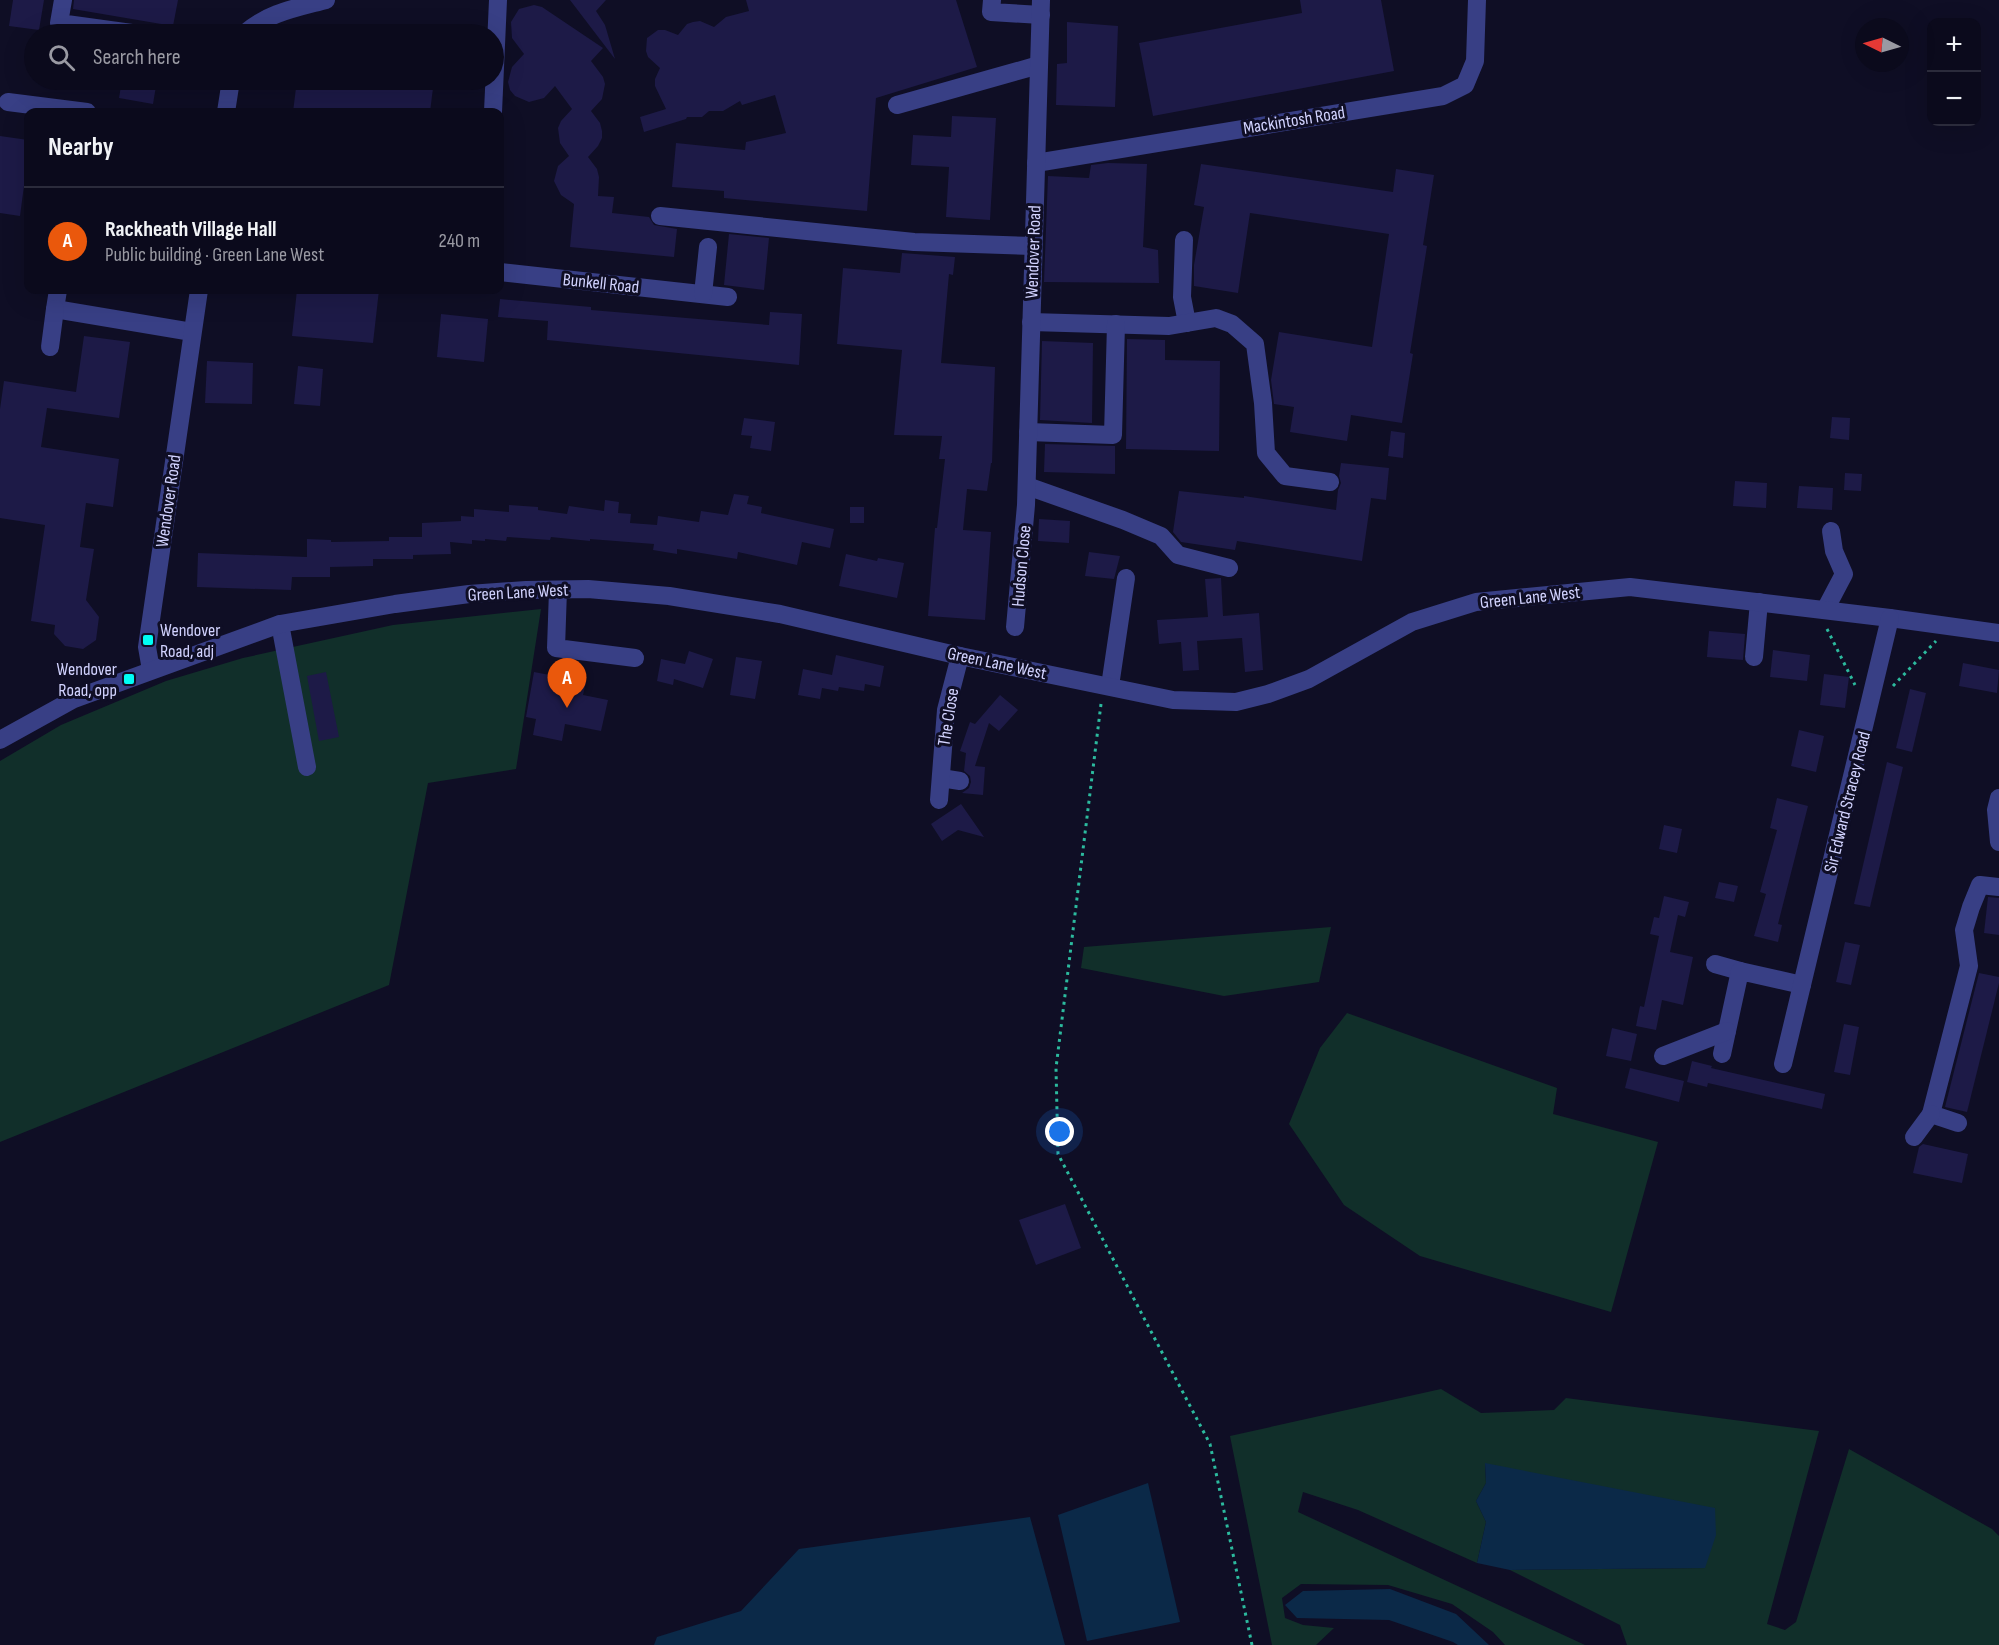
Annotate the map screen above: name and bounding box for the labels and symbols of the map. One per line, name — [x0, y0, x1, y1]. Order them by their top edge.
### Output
north arrow — [1855, 18, 1909, 72]
street label: Mackintosh Road — [1242, 102, 1346, 139]
street label: Wendover Road — [1021, 205, 1046, 299]
street label: Bunkell Road — [562, 269, 640, 298]
street label: Wendover Road — [152, 453, 185, 549]
street label: Hudson Close — [1007, 524, 1036, 608]
street label: Green Lane West — [467, 579, 569, 606]
street label: Green Lane West — [1479, 582, 1582, 613]
place label: Wendover Road, adj — [160, 620, 220, 662]
marker: Wendover Road, adj — [141, 633, 155, 647]
street label: Green Lane West — [945, 643, 1049, 684]
pin: A — [548, 658, 586, 708]
place label: Wendover Road, opp — [57, 659, 117, 701]
marker: Wendover Road, opp — [122, 672, 136, 686]
street label: The Close — [934, 687, 963, 747]
street label: Sir Edward Stracey Road — [1820, 729, 1875, 875]
your location — [1045, 1117, 1074, 1146]

